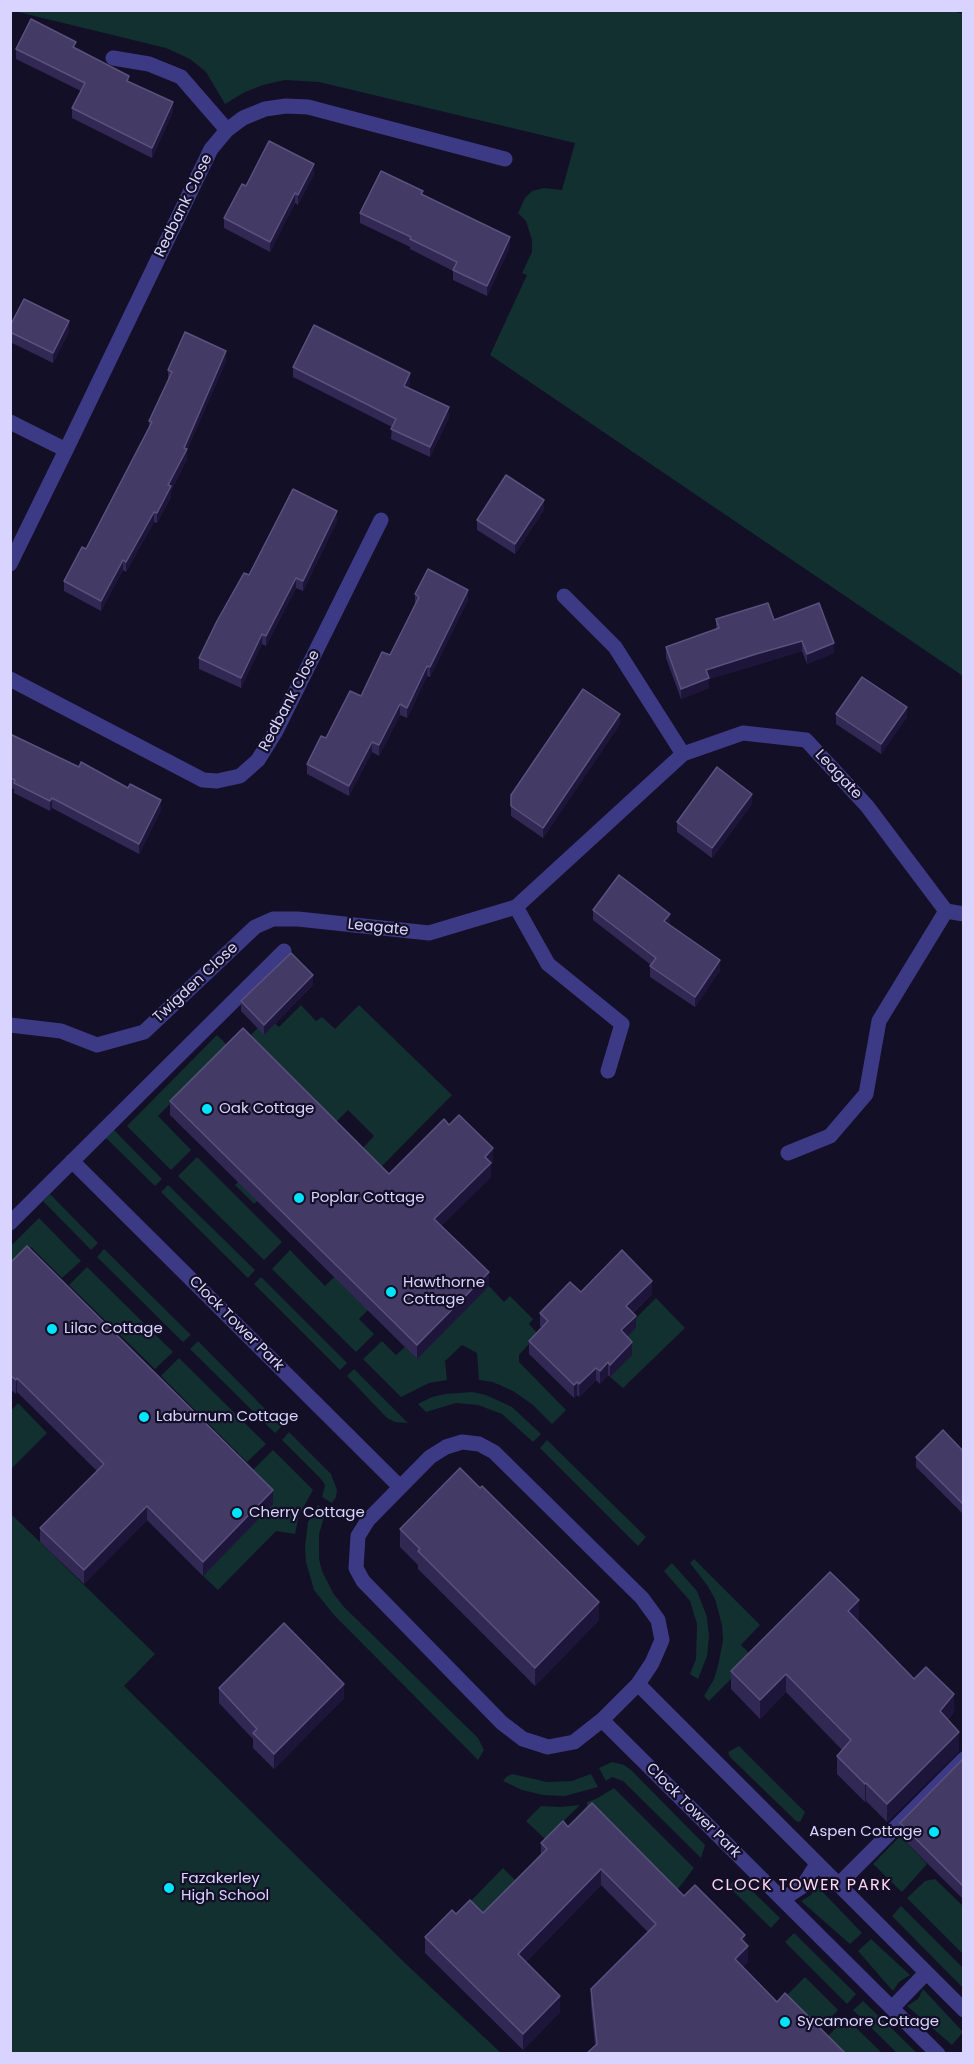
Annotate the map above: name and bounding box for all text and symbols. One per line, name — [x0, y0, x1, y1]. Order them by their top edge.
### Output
street label: Redbank Close — [151, 152, 217, 260]
street label: Redbank Close — [256, 647, 324, 755]
street label: Leagate — [811, 747, 865, 803]
street label: Leagate — [347, 916, 409, 940]
street label: Twigden Close — [150, 939, 242, 1027]
place label: Oak Cottage — [219, 1100, 314, 1118]
marker: Oak Cottage — [200, 1102, 214, 1116]
place label: Poplar Cottage — [311, 1189, 425, 1207]
marker: Poplar Cottage — [292, 1191, 306, 1205]
street label: Clock Tower Park — [185, 1273, 287, 1375]
place label: Hawthorne Cottage — [403, 1274, 485, 1309]
marker: Hawthorne Cottage — [384, 1285, 398, 1299]
place label: Lilac Cottage — [64, 1320, 163, 1338]
marker: Lilac Cottage — [45, 1322, 59, 1336]
place label: Laburnum Cottage — [156, 1408, 298, 1426]
marker: Laburnum Cottage — [137, 1410, 151, 1424]
place label: Cherry Cottage — [249, 1504, 365, 1522]
marker: Cherry Cottage — [230, 1506, 244, 1520]
street label: Clock Tower Park — [642, 1760, 744, 1862]
place label: Aspen Cottage — [809, 1823, 922, 1841]
marker: Aspen Cottage — [927, 1825, 941, 1839]
place label: Fazakerley High School — [181, 1870, 269, 1905]
district label: CLOCK TOWER PARK — [712, 1876, 892, 1896]
marker: Fazakerley High School — [162, 1881, 176, 1895]
place label: Sycamore Cottage — [797, 2013, 939, 2031]
marker: Sycamore Cottage — [778, 2015, 792, 2029]

